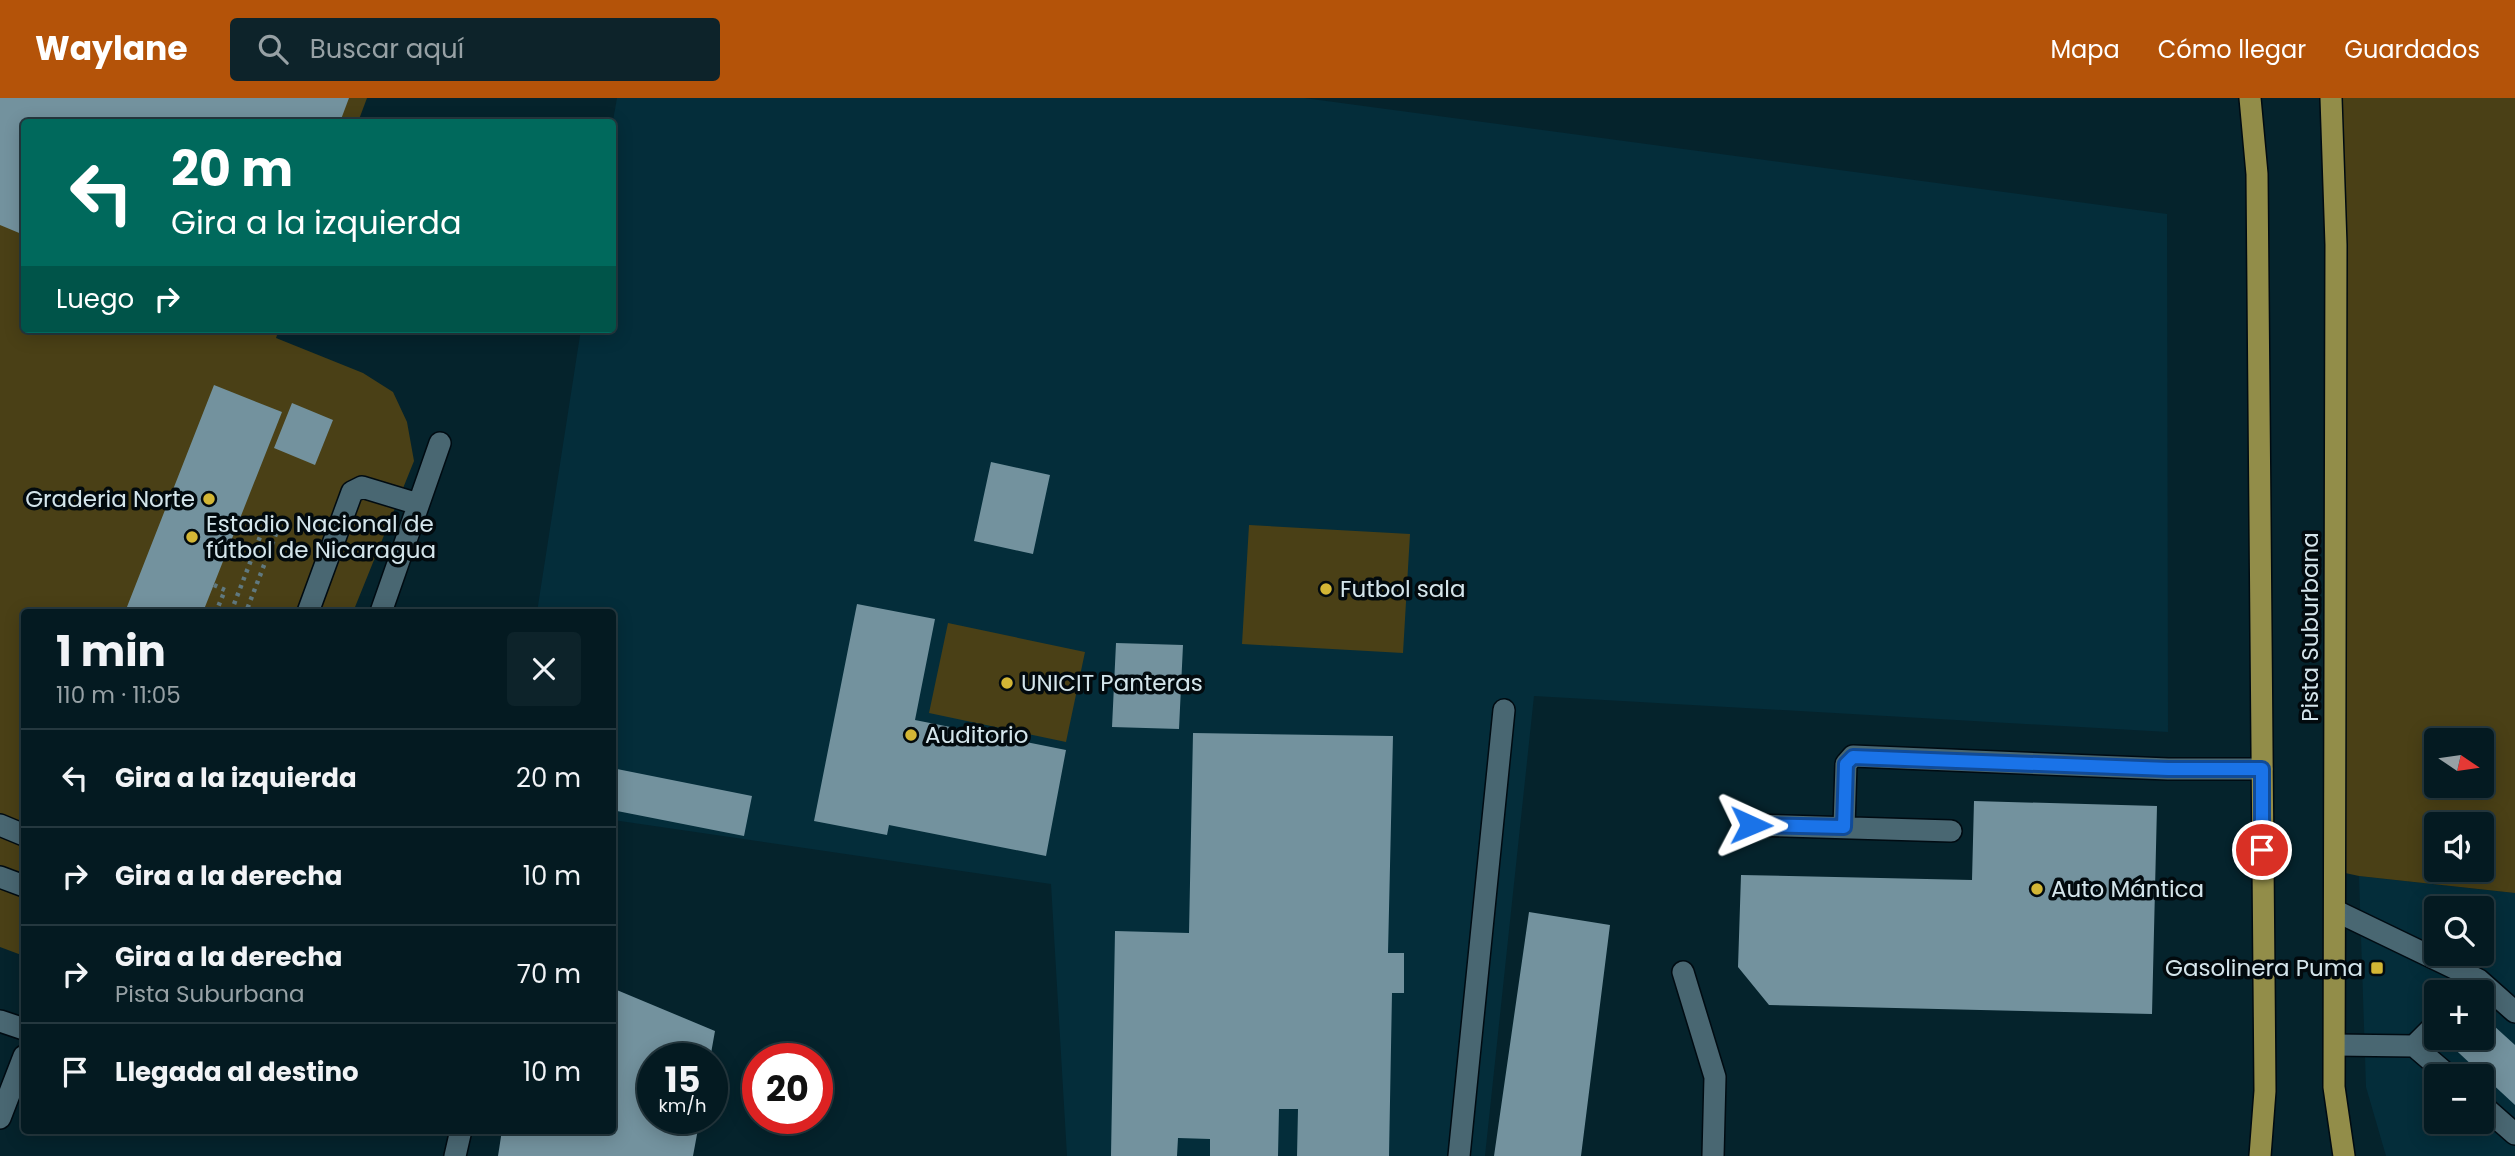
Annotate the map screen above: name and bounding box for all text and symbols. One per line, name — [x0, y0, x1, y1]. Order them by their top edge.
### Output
search box — [230, 18, 720, 81]
text: Waylane — [35, 25, 188, 72]
icon: search — [254, 30, 292, 68]
text: Buscar aquí — [310, 31, 464, 67]
text: Mapa — [2050, 33, 2120, 66]
text: Cómo llegar — [2158, 33, 2306, 66]
text: Guardados — [2344, 33, 2480, 66]
text: 20 m — [171, 135, 293, 203]
icon: left — [56, 147, 147, 238]
text: Gira a la izquierda — [171, 200, 462, 245]
icon: right — [148, 280, 186, 318]
text: Luego — [56, 281, 134, 317]
place label: Graderia Norte — [25, 483, 195, 515]
marker: Graderia Norte — [201, 491, 217, 507]
place label: Estadio Nacional de fútbol de Nicaragua — [206, 508, 436, 566]
marker: Estadio Nacional de fútbol de Nicaragua — [184, 529, 200, 545]
street label: Pista Suburbana — [2294, 532, 2326, 722]
place label: Futbol sala — [1340, 573, 1466, 605]
marker: Futbol sala — [1318, 581, 1334, 597]
text: 1 min — [56, 622, 166, 681]
button: close — [507, 632, 581, 706]
place label: UNICIT Panteras — [1021, 667, 1203, 699]
marker: UNICIT Panteras — [999, 675, 1015, 691]
text: 110 m · 11:05 — [56, 679, 181, 711]
place label: Auditorio — [925, 719, 1028, 751]
marker: Auditorio — [903, 727, 919, 743]
north arrow — [2424, 728, 2494, 798]
map controls — [2424, 728, 2494, 1134]
icon: left — [56, 759, 94, 797]
text: Gira a la izquierda — [115, 760, 357, 796]
text: 20 m — [516, 760, 581, 796]
position arrow — [1714, 788, 1788, 862]
button: sound — [2424, 812, 2494, 882]
pin — [2232, 820, 2292, 880]
icon: arrive — [2243, 831, 2281, 869]
icon: right — [56, 857, 94, 895]
text: Gira a la derecha — [115, 858, 343, 894]
text: 10 m — [523, 858, 581, 894]
place label: Auto Mántica — [2051, 873, 2204, 905]
marker: Auto Mántica — [2029, 881, 2045, 897]
button: search — [2424, 896, 2494, 966]
text: Gira a la derecha — [115, 939, 343, 975]
place label: Gasolinera Puma — [2165, 952, 2363, 984]
icon: right — [56, 955, 94, 993]
text: 70 m — [517, 956, 581, 992]
marker: Gasolinera Puma — [2369, 960, 2385, 976]
text: Pista Suburbana — [115, 978, 304, 1010]
button: + — [2424, 980, 2494, 1050]
speed limit sign: 20 — [742, 1043, 833, 1134]
icon: arrive — [56, 1053, 94, 1091]
text: Llegada al destino — [115, 1054, 359, 1090]
text: 10 m — [523, 1054, 581, 1090]
text: 15 — [665, 1055, 700, 1104]
button: − — [2424, 1064, 2494, 1134]
text: km/h — [659, 1093, 706, 1118]

